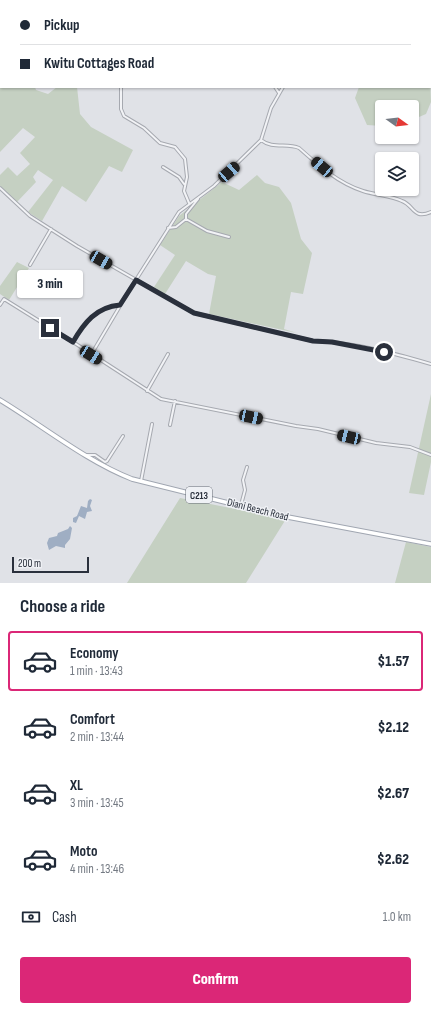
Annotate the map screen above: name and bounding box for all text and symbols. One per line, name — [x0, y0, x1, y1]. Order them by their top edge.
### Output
text: Pickup — [44, 16, 80, 35]
text: Kwitu Cottages Road — [44, 54, 154, 73]
north arrow — [375, 100, 419, 144]
map controls — [375, 100, 419, 196]
button: layers — [375, 152, 419, 196]
car — [309, 155, 335, 179]
car — [216, 160, 242, 184]
car — [88, 249, 114, 271]
callout: 3 min — [17, 270, 83, 298]
text: 3 min — [37, 276, 63, 292]
route end — [41, 319, 59, 337]
route start — [375, 343, 393, 361]
car — [78, 344, 104, 366]
car — [238, 409, 264, 425]
car — [336, 428, 362, 446]
road number: C213 — [186, 487, 212, 503]
street label: Diani Beach Road — [226, 496, 290, 524]
scale bar — [12, 555, 89, 574]
text: 200 m — [18, 557, 41, 570]
text: Choose a ride — [20, 596, 105, 617]
icon: car — [22, 643, 58, 679]
text: Economy — [70, 644, 119, 663]
text: $1.57 — [377, 652, 409, 671]
text: 1 min · 13:43 — [70, 663, 123, 679]
icon: car — [22, 709, 58, 745]
text: Comfort — [70, 710, 115, 729]
text: $2.12 — [378, 718, 409, 737]
text: 2 min · 13:44 — [70, 729, 124, 745]
icon: car — [22, 775, 58, 811]
text: XL — [70, 776, 83, 795]
text: $2.67 — [377, 784, 409, 803]
text: 3 min · 13:45 — [70, 795, 124, 811]
icon: car — [22, 841, 58, 877]
text: Moto — [70, 842, 97, 861]
text: $2.62 — [377, 850, 409, 869]
text: 4 min · 13:46 — [70, 861, 124, 877]
icon: cash — [20, 906, 42, 928]
text: Cash — [52, 908, 77, 927]
text: 1.0 km — [383, 909, 411, 925]
button: Confirm — [20, 957, 411, 1003]

